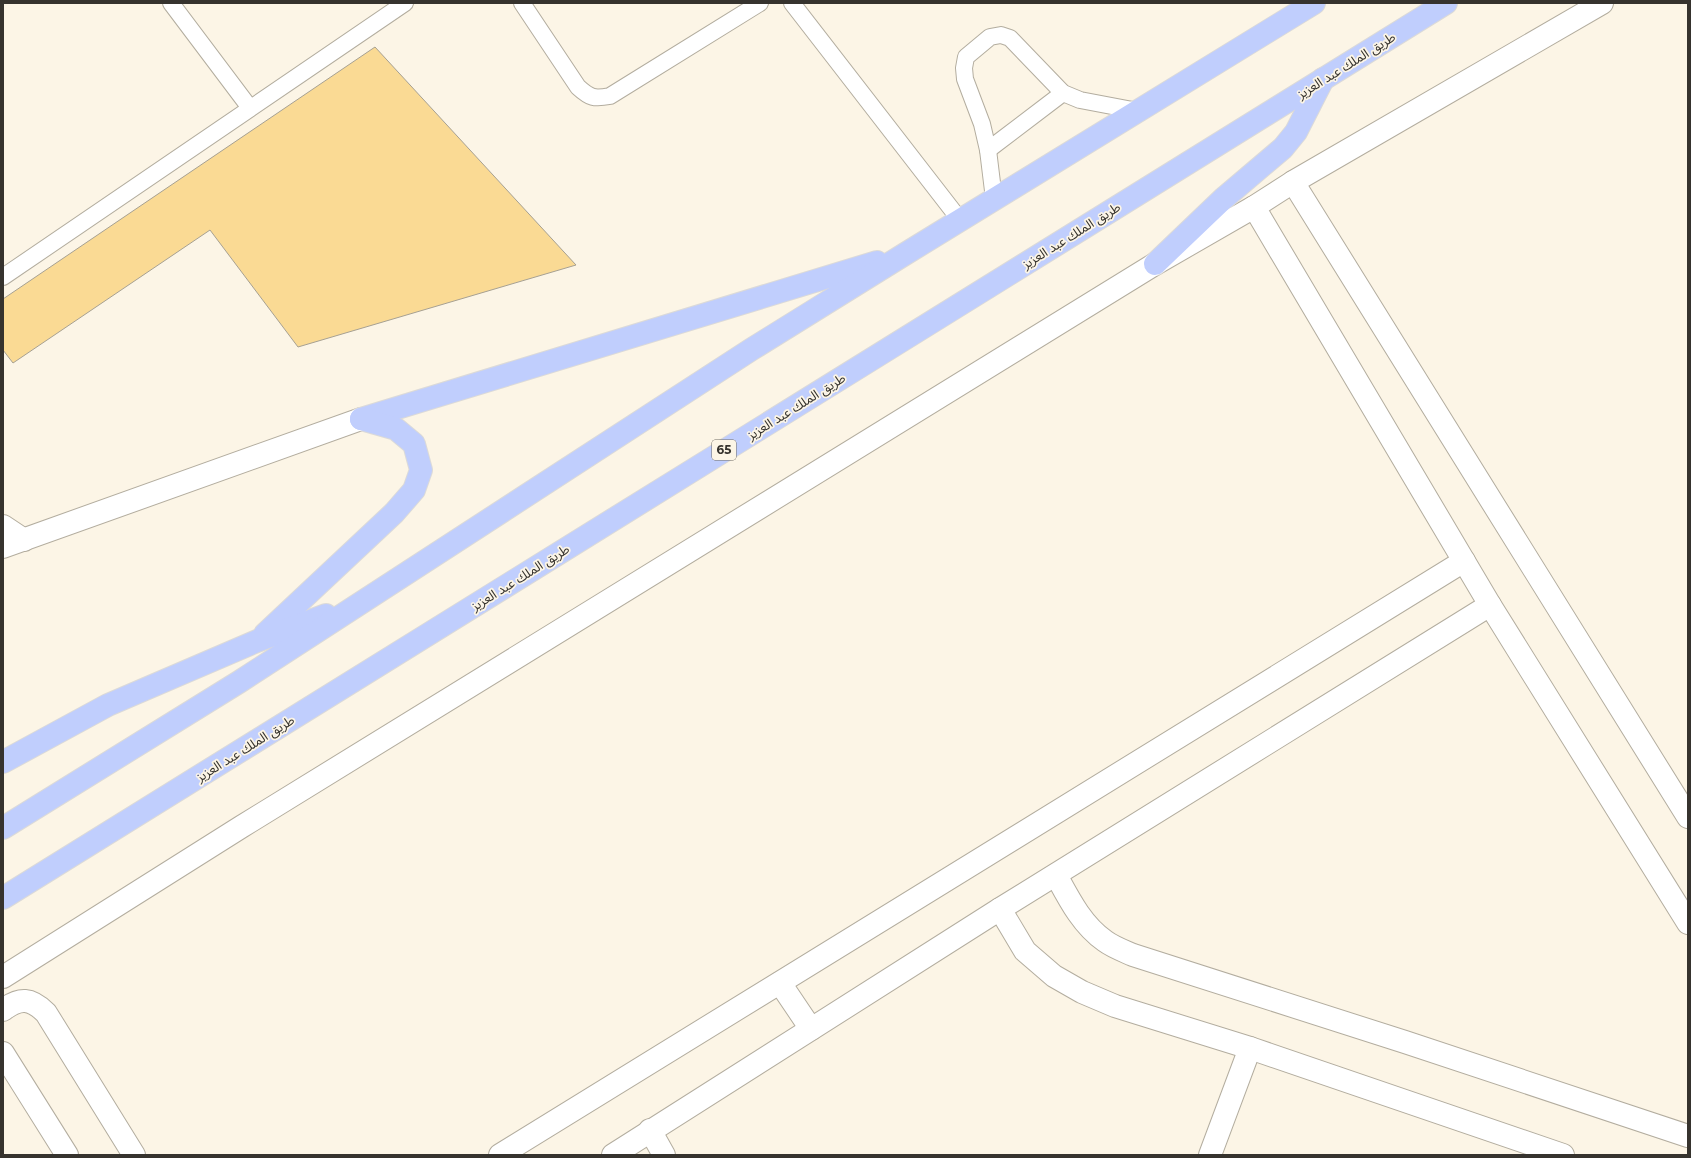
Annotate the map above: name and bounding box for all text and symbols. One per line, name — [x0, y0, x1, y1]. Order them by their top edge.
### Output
street label: طريق الملك عبد العزيز — [1293, 28, 1399, 103]
street label: طريق الملك عبد العزيز — [1018, 198, 1124, 273]
street label: طريق الملك عبد العزيز — [743, 369, 849, 444]
road number: 65 — [712, 440, 736, 460]
street label: طريق الملك عبد العزيز — [467, 540, 573, 615]
street label: طريق الملك عبد العزيز — [192, 711, 298, 786]

